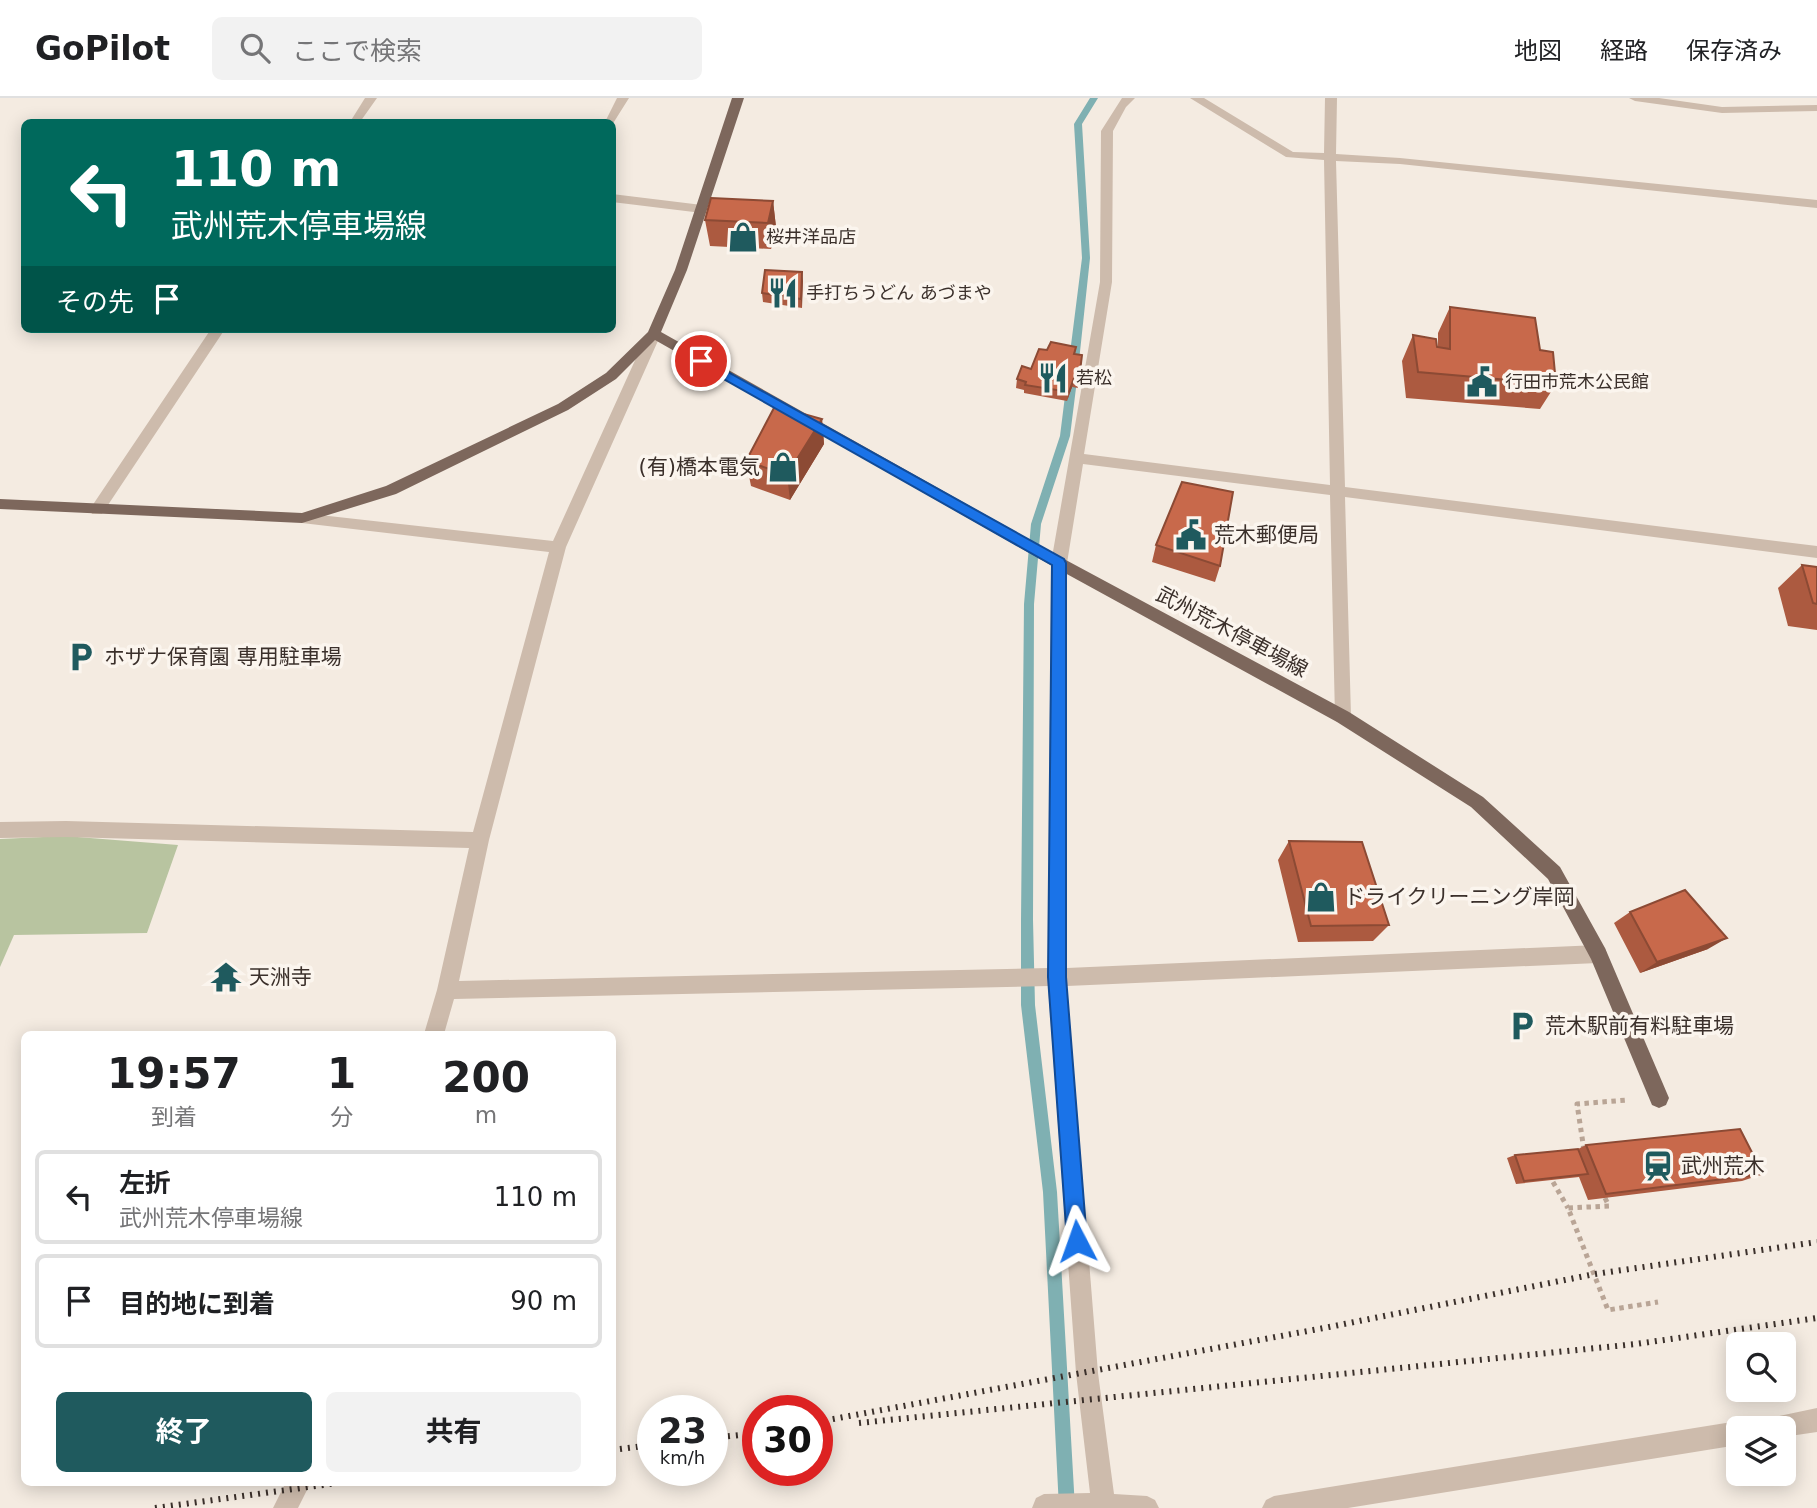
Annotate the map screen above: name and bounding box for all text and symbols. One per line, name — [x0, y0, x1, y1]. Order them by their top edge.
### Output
search box — [212, 17, 702, 80]
text: GoPilot — [35, 29, 170, 68]
icon: search — [236, 29, 274, 67]
text: ここで検索 — [292, 36, 422, 66]
text: 地図 — [1514, 37, 1562, 65]
text: 経路 — [1600, 37, 1648, 65]
text: 保存済み — [1686, 37, 1782, 65]
text: 110 m — [171, 141, 341, 198]
icon: left — [56, 147, 147, 238]
text: 武州荒木停車場線 — [171, 207, 427, 245]
shop icon: 桜井洋品店 — [726, 220, 760, 254]
place label: 桜井洋品店 — [766, 226, 856, 247]
restaurant icon: 手打ちうどん あづまや — [766, 276, 800, 310]
icon: arrive — [148, 280, 186, 318]
place label: 手打ちうどん あづまや — [806, 282, 992, 303]
text: その先 — [56, 287, 134, 317]
pin — [671, 331, 731, 391]
icon: arrive — [682, 342, 720, 380]
restaurant icon: 若松 — [1036, 361, 1070, 395]
public building icon: 行田市荒木公民館 — [1465, 365, 1499, 399]
place label: 若松 — [1076, 367, 1112, 388]
place label: 行田市荒木公民館 — [1505, 371, 1649, 392]
shop icon: (有)橋本電気 — [766, 450, 800, 484]
place label: (有)橋本電気 — [639, 455, 760, 479]
public building icon: 荒木郵便局 — [1174, 518, 1208, 552]
place label: 荒木郵便局 — [1214, 523, 1319, 547]
street label: 武州荒木停車場線 — [1152, 582, 1312, 682]
parking icon: ホザナ保育園 専用駐車場 — [64, 640, 98, 674]
place label: ホザナ保育園 専用駐車場 — [104, 645, 342, 669]
shop icon: ドライクリーニング岸岡 — [1304, 880, 1338, 914]
place label: ドライクリーニング岸岡 — [1344, 885, 1575, 909]
temple icon: 天洲寺 — [209, 960, 243, 994]
place label: 天洲寺 — [249, 965, 312, 989]
parking icon: 荒木駅前有料駐車場 — [1505, 1009, 1539, 1043]
place label: 荒木駅前有料駐車場 — [1545, 1014, 1734, 1038]
text: 19:57 — [107, 1049, 241, 1098]
text: 1 — [327, 1049, 356, 1098]
text: 200 — [442, 1053, 530, 1102]
text: m — [475, 1102, 497, 1128]
text: 到着 — [151, 1104, 197, 1130]
text: 分 — [330, 1104, 353, 1130]
station icon: 武州荒木 — [1641, 1149, 1675, 1183]
place label: 武州荒木 — [1681, 1154, 1765, 1178]
text: 左折 — [119, 1168, 171, 1198]
icon: left — [60, 1178, 98, 1216]
text: 110 m — [494, 1182, 577, 1212]
position arrow — [1040, 1204, 1114, 1278]
text: 武州荒木停車場線 — [119, 1205, 303, 1231]
icon: arrive — [60, 1282, 98, 1320]
text: 90 m — [510, 1286, 577, 1316]
text: 目的地に到着 — [119, 1289, 275, 1319]
map controls — [1726, 1332, 1796, 1486]
button: search — [1726, 1332, 1796, 1402]
button: 終了 — [56, 1392, 312, 1472]
button: 共有 — [326, 1392, 581, 1472]
speed limit sign: 30 — [742, 1395, 833, 1486]
text: 23 — [658, 1411, 707, 1451]
button: layers — [1726, 1416, 1796, 1486]
text: km/h — [660, 1447, 705, 1468]

